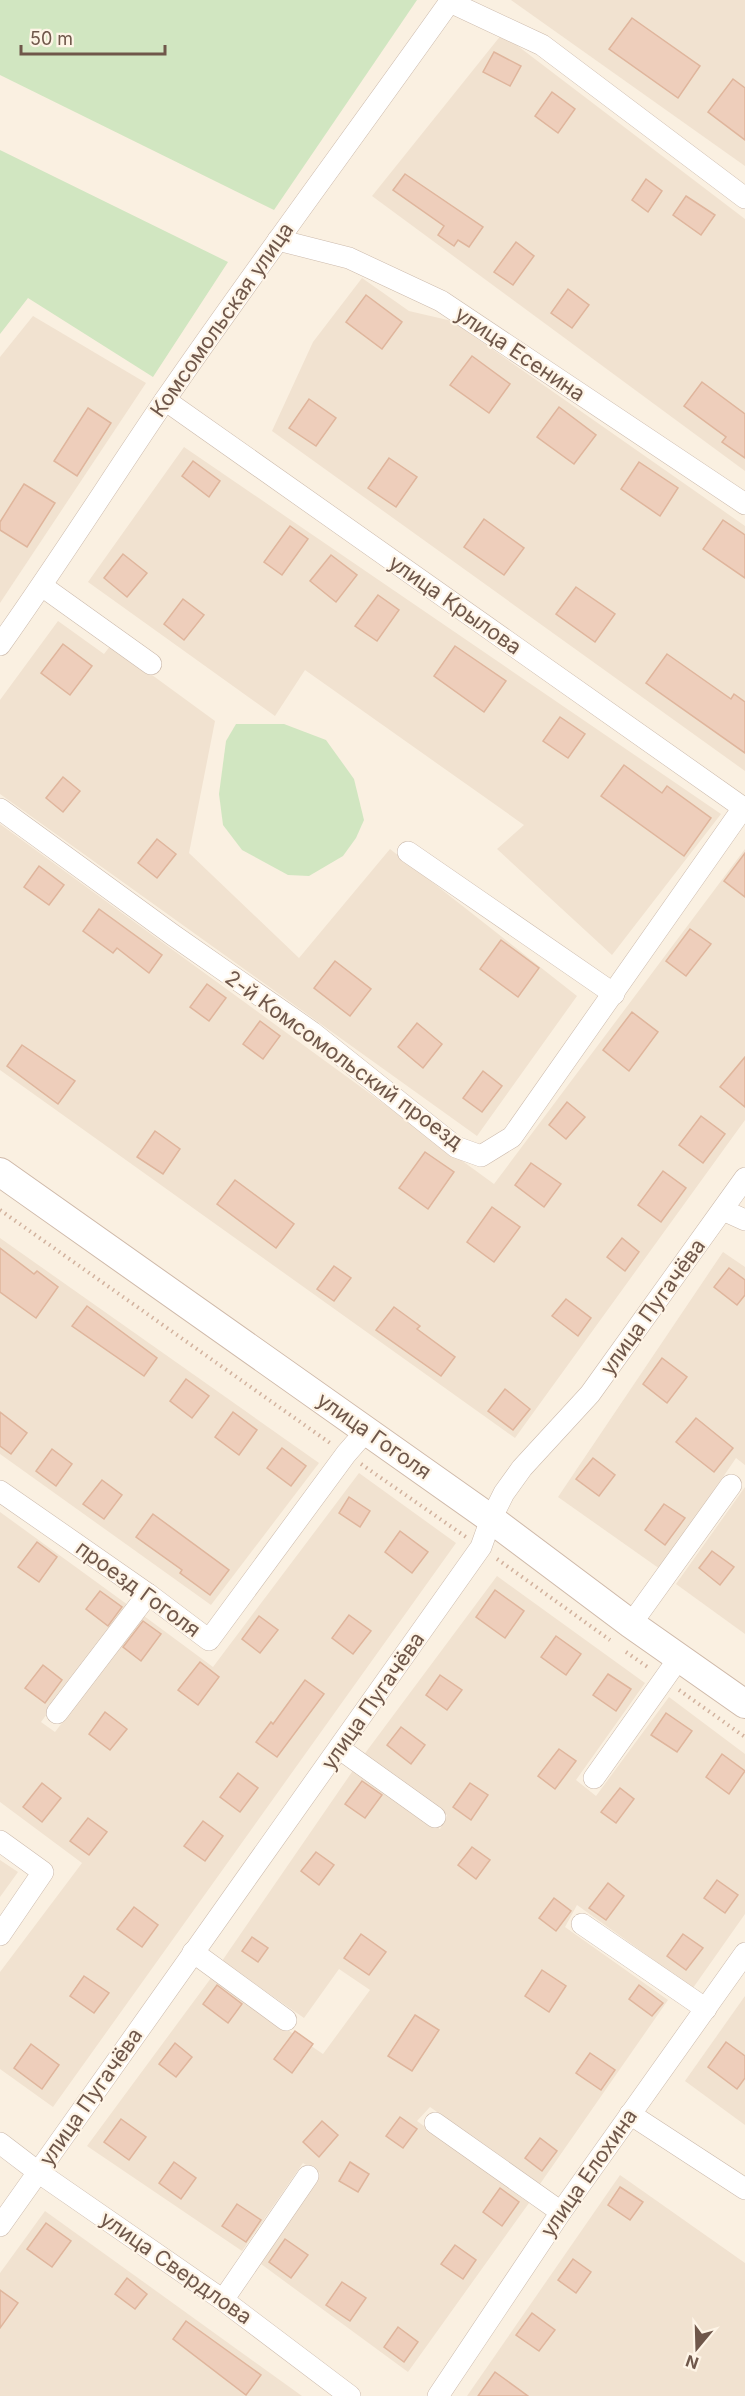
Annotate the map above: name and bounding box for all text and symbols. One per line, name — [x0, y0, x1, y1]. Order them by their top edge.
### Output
scale bar — [21, 18, 165, 56]
text: 50 m — [30, 28, 73, 49]
street label: Комсомольская улица — [145, 218, 298, 422]
street label: улица Есенина — [450, 301, 590, 406]
street label: улица Крылова — [384, 550, 526, 660]
street label: 2-й Комсомольский проезд — [221, 965, 468, 1154]
street label: улица Пугачёва — [595, 1234, 710, 1380]
street label: улица Гоголя — [312, 1387, 436, 1484]
street label: проезд Гоголя — [71, 1535, 205, 1642]
street label: улица Пугачёва — [316, 1627, 429, 1774]
street label: улица Пугачёва — [34, 2023, 147, 2170]
street label: улица Елохина — [535, 2104, 642, 2242]
street label: улица Свердлова — [96, 2206, 257, 2329]
north arrow — [667, 2318, 727, 2378]
text: N — [683, 2351, 701, 2374]

